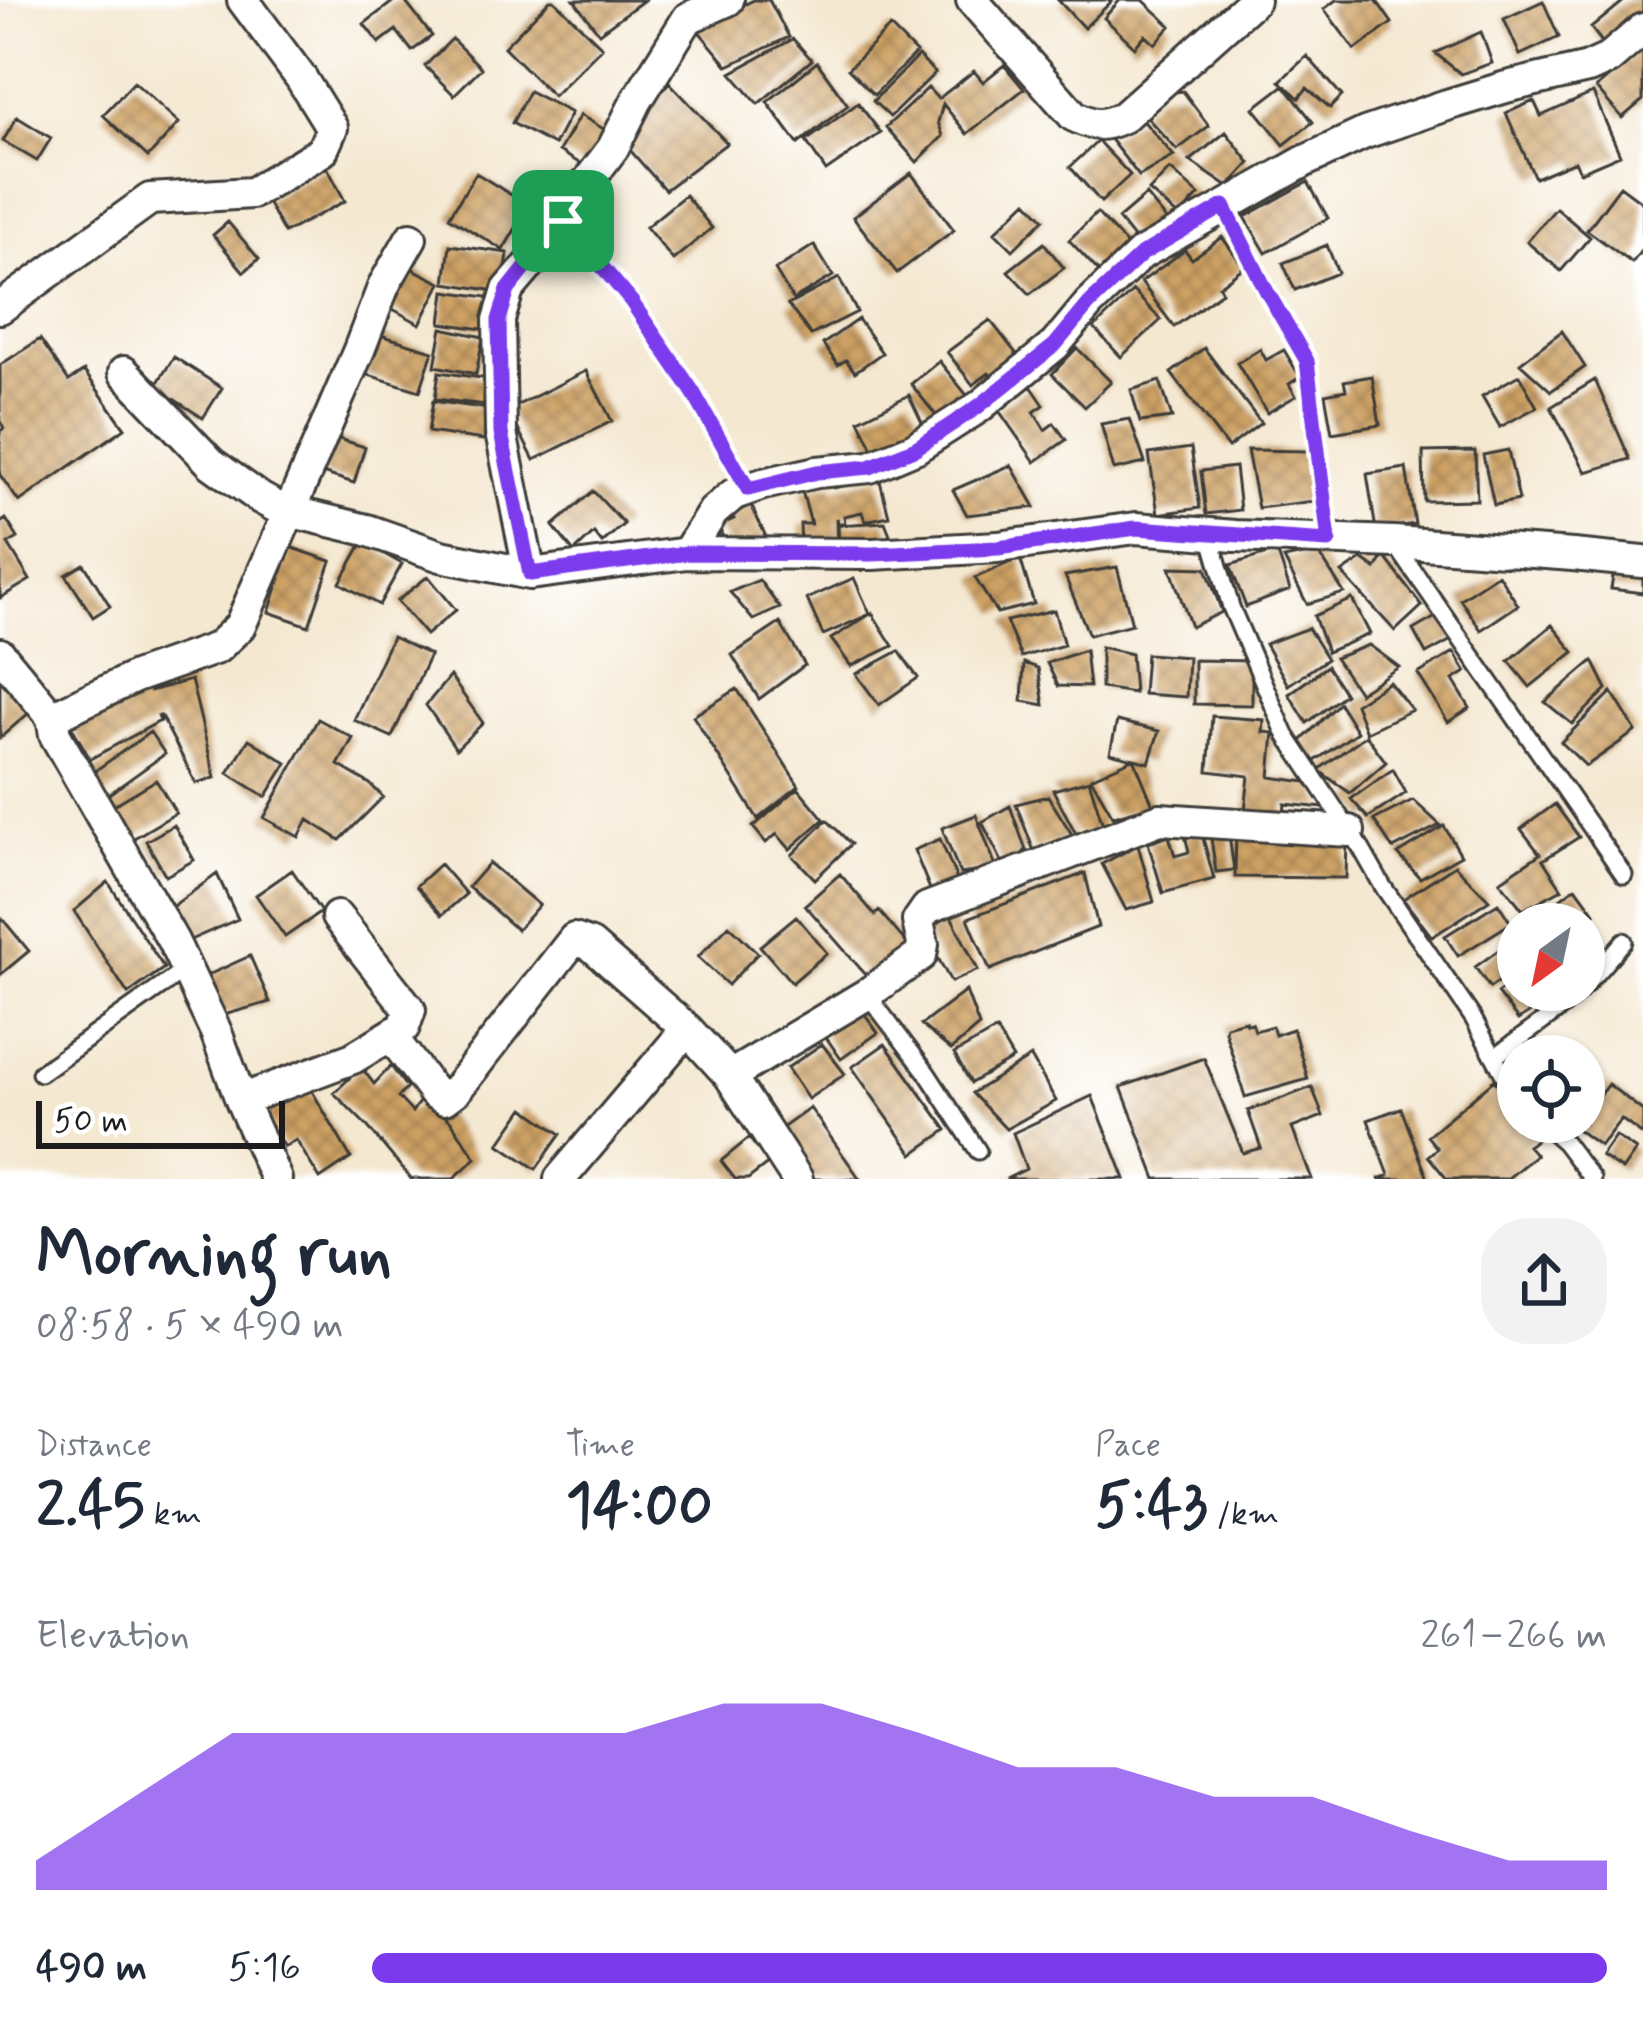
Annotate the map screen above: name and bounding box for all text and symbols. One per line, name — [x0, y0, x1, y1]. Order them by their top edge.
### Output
pin — [512, 170, 614, 272]
icon: arrive — [530, 188, 596, 254]
north arrow — [1497, 903, 1605, 1011]
map controls — [1497, 903, 1605, 1143]
button: locate — [1497, 1035, 1605, 1143]
scale bar — [36, 1095, 285, 1148]
text: 50 m — [54, 1100, 128, 1144]
text: Morning run — [36, 1213, 392, 1299]
button: share — [1481, 1218, 1607, 1344]
text: 08:58 · 5 × 490 m — [36, 1301, 344, 1352]
text: Distance — [36, 1424, 152, 1468]
text: Time — [566, 1424, 635, 1468]
text: Pace — [1095, 1424, 1161, 1468]
text: 2.45 — [36, 1468, 145, 1547]
text: 14:00 — [566, 1468, 713, 1547]
text: 5:43 — [1095, 1468, 1208, 1547]
text: km — [145, 1493, 202, 1537]
text: /km — [1208, 1493, 1279, 1537]
text: Elevation — [36, 1611, 190, 1662]
text: 261–266 m — [1421, 1611, 1607, 1662]
text: 490 m — [36, 1943, 147, 1994]
text: 5:16 — [228, 1943, 301, 1994]

